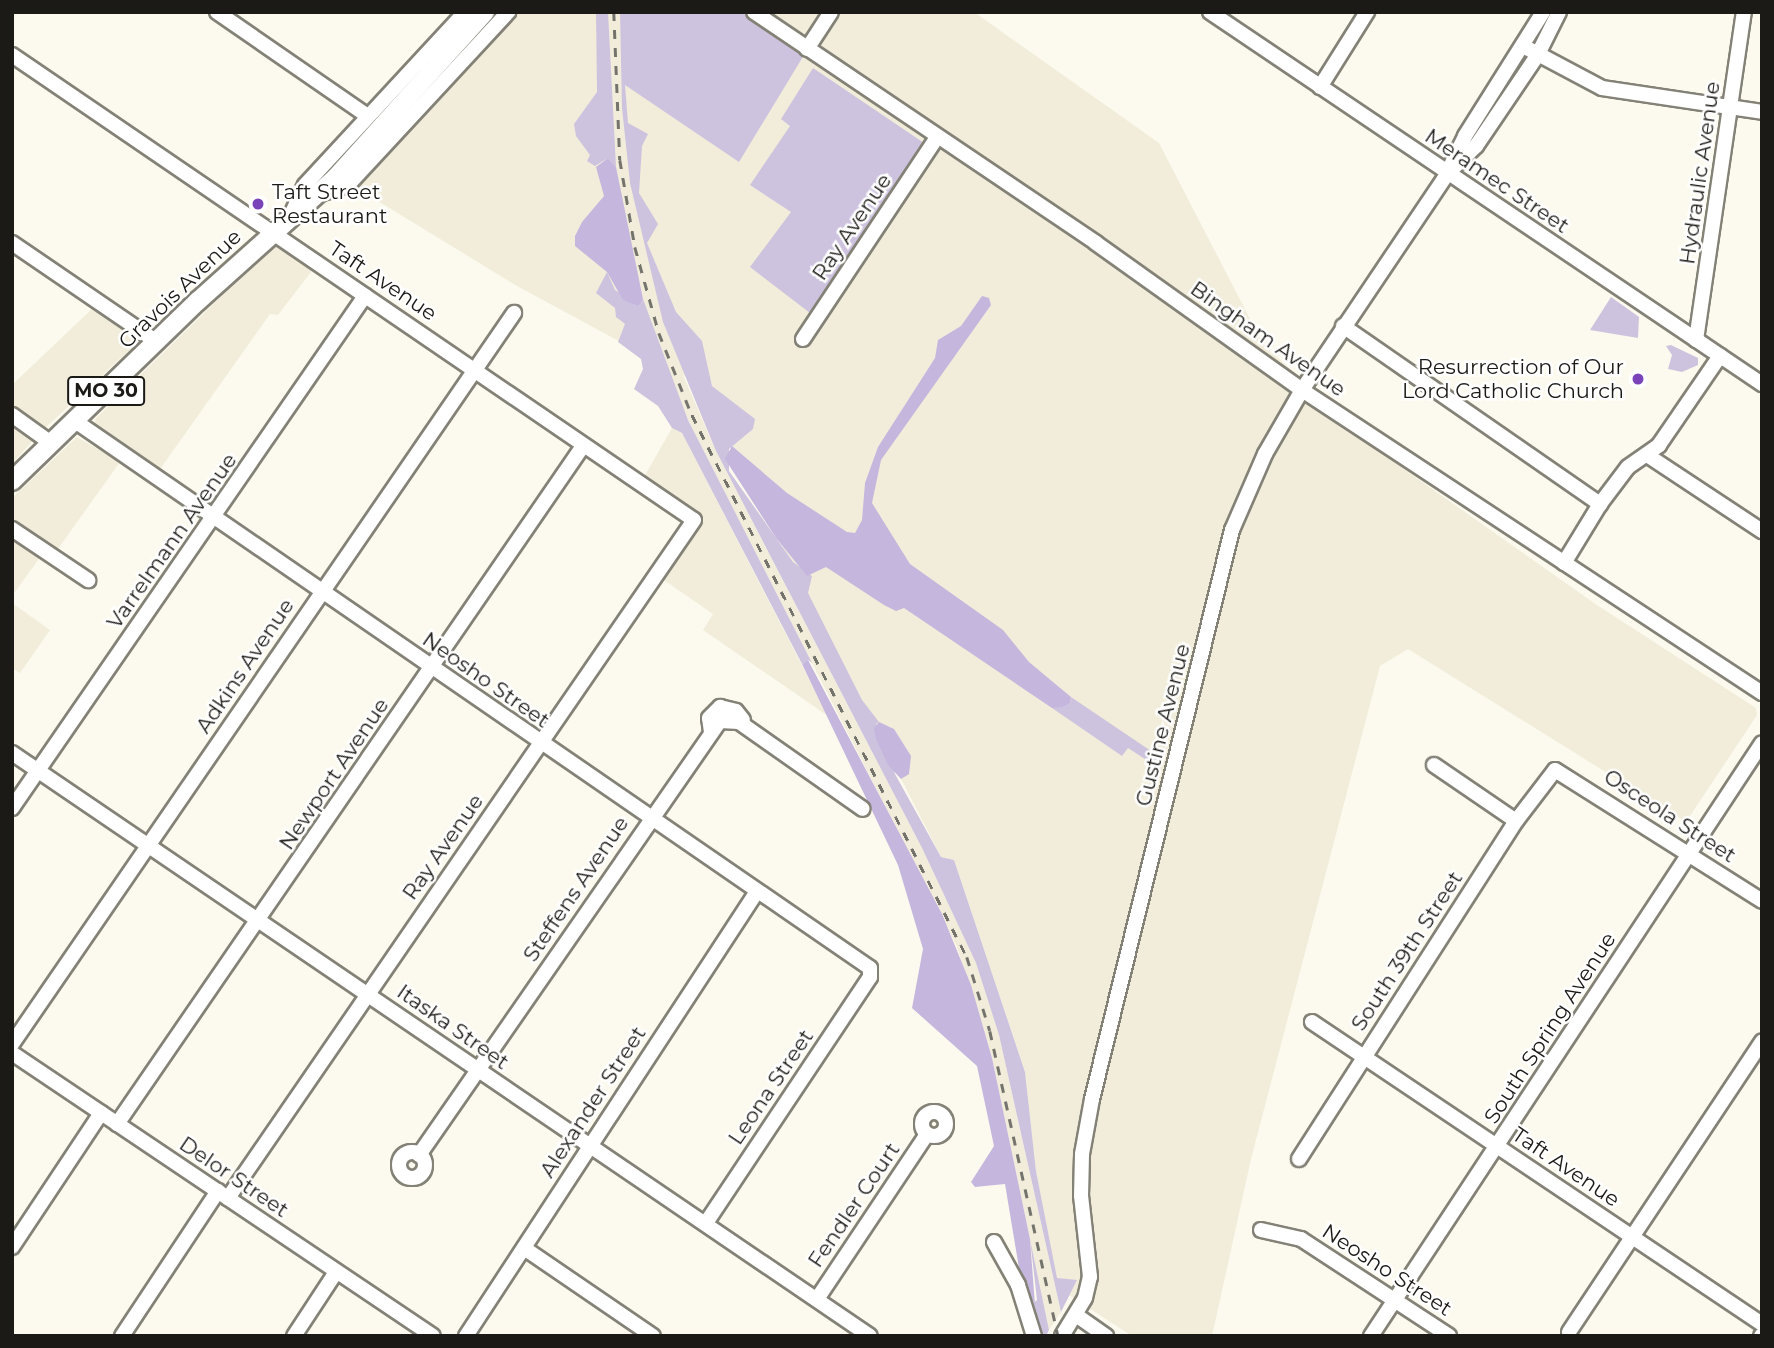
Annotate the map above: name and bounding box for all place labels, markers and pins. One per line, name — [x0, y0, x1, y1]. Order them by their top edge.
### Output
place label: Taft Street Restaurant — [272, 179, 387, 229]
marker: Taft Street Restaurant — [250, 196, 266, 212]
place label: Resurrection of Our Lord Catholic Church — [1402, 354, 1624, 404]
marker: Resurrection of Our Lord Catholic Church — [1630, 371, 1646, 387]

